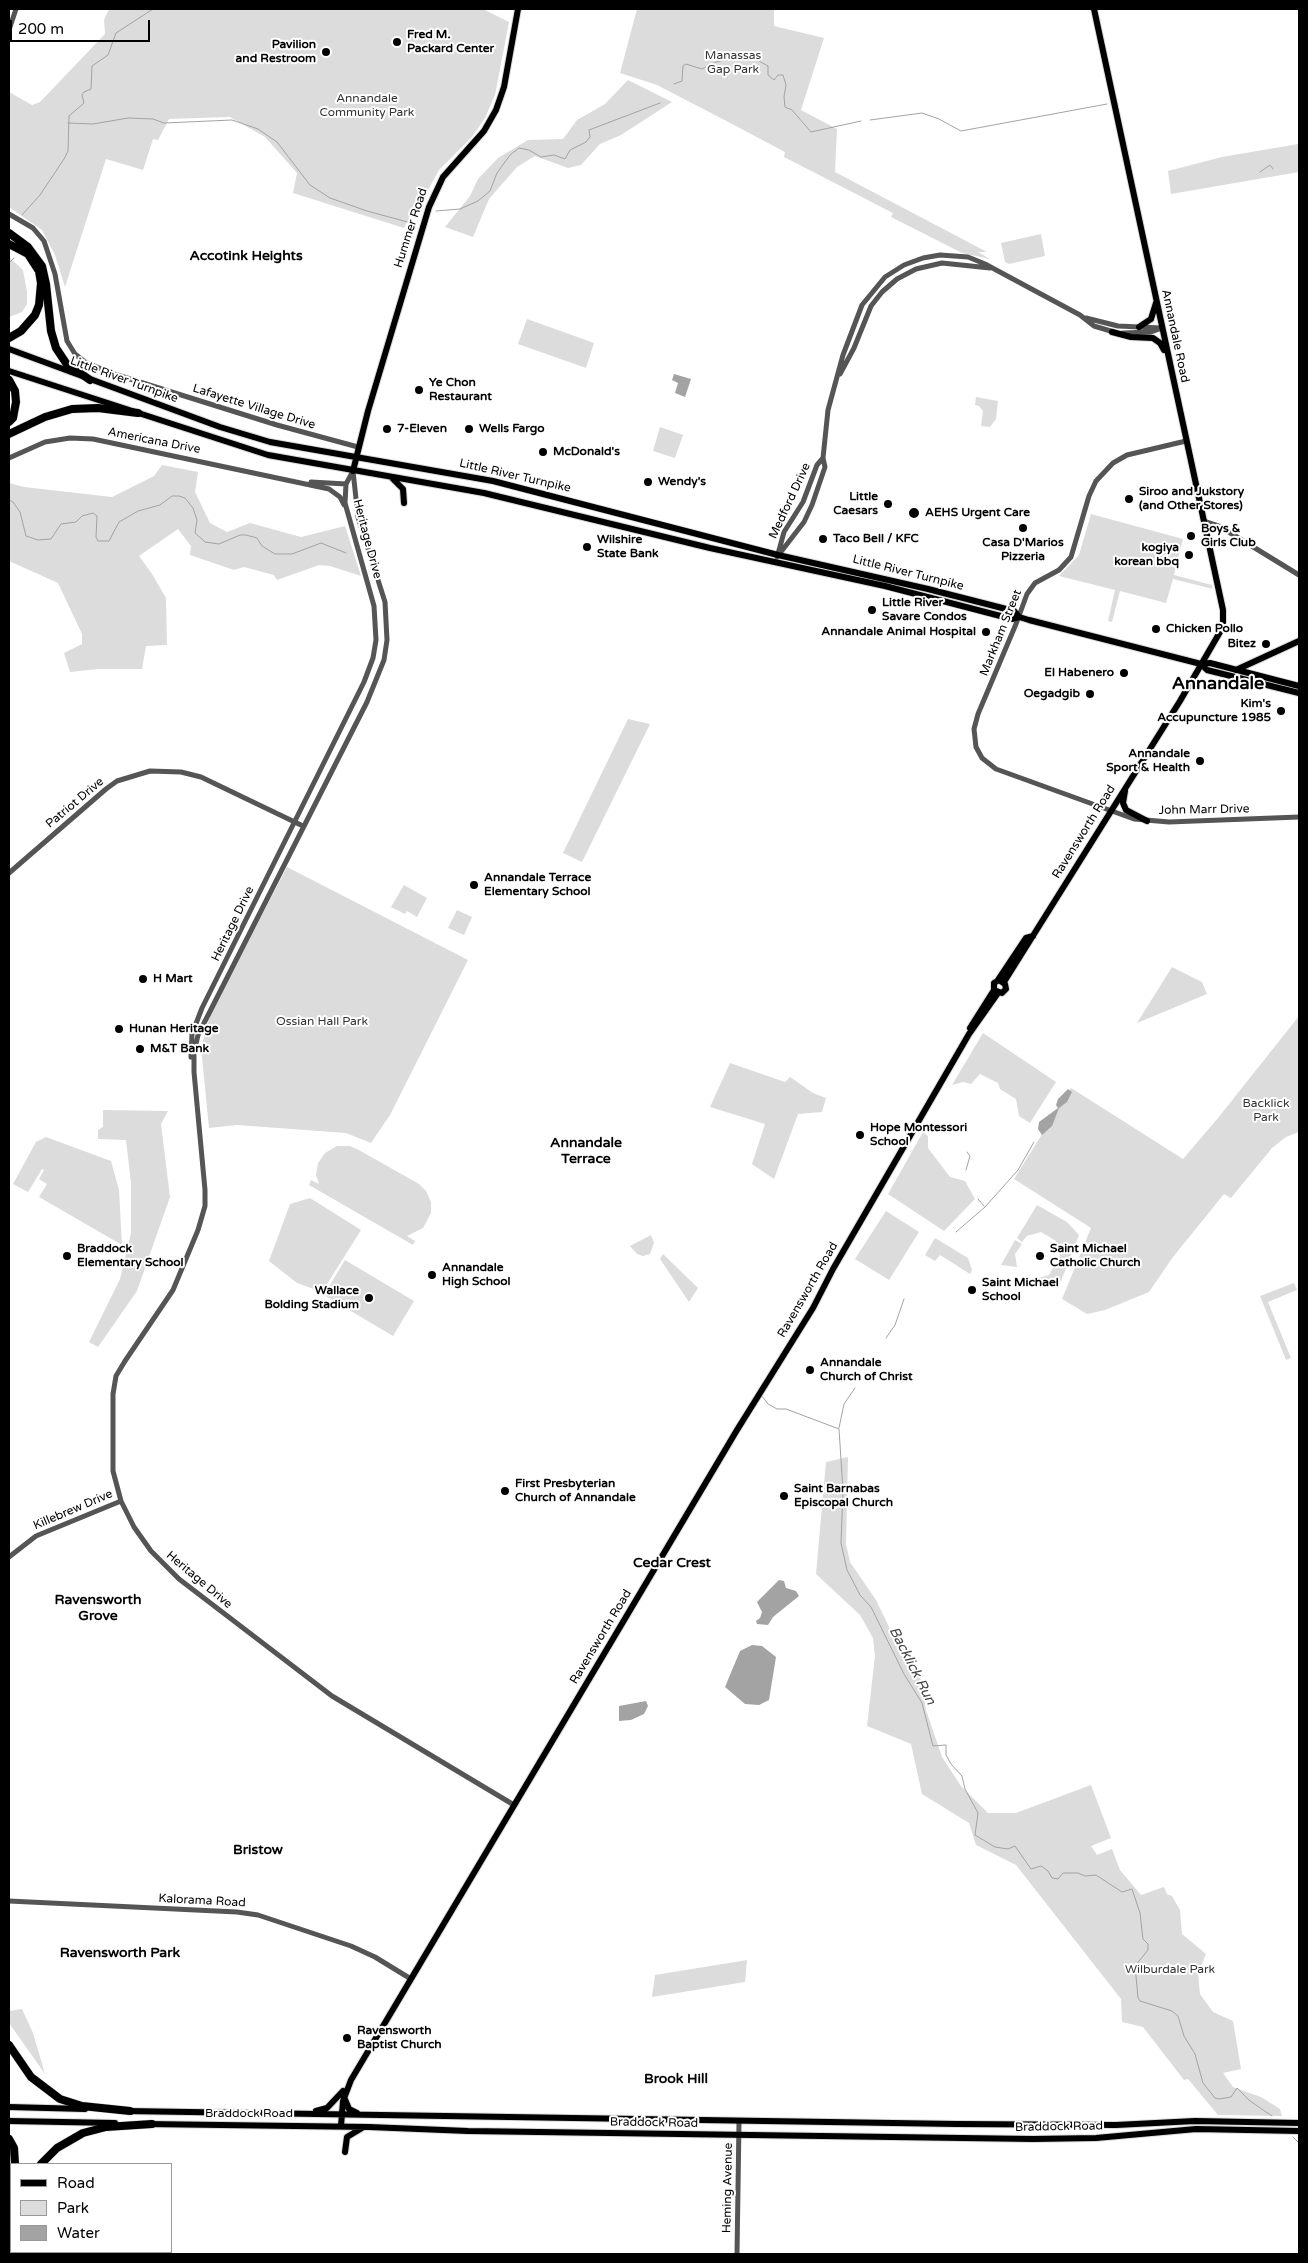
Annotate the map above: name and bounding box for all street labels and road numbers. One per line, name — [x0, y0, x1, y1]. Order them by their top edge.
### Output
street label: Hummer Road — [391, 186, 431, 270]
street label: Annandale Road — [1158, 288, 1192, 384]
street label: Little River Turnpike — [68, 354, 180, 406]
street label: Lafayette Village Drive — [191, 381, 317, 433]
street label: Americana Drive — [106, 425, 202, 457]
street label: Little River Turnpike — [458, 456, 572, 496]
street label: Medford Drive — [766, 461, 814, 541]
street label: Heritage Drive — [349, 498, 385, 580]
street label: Little River Turnpike — [851, 552, 965, 594]
street label: Markham Street — [977, 588, 1025, 678]
street label: Patriot Drive — [43, 775, 107, 831]
street label: Ravensworth Road — [1049, 782, 1119, 882]
street label: John Marr Drive — [1158, 802, 1250, 818]
street label: Heritage Drive — [209, 884, 257, 964]
street label: Ravensworth Road — [775, 1240, 841, 1340]
street label: Killebrew Drive — [31, 1487, 115, 1533]
street label: Heritage Drive — [163, 1548, 235, 1612]
street label: Ravensworth Road — [567, 1587, 635, 1687]
street label: Kalorama Road — [158, 1892, 246, 1910]
street label: Braddock Road — [205, 2107, 293, 2121]
street label: Braddock Road — [610, 2115, 698, 2131]
street label: Braddock Road — [1015, 2119, 1103, 2135]
street label: Heming Avenue — [720, 2143, 736, 2233]

